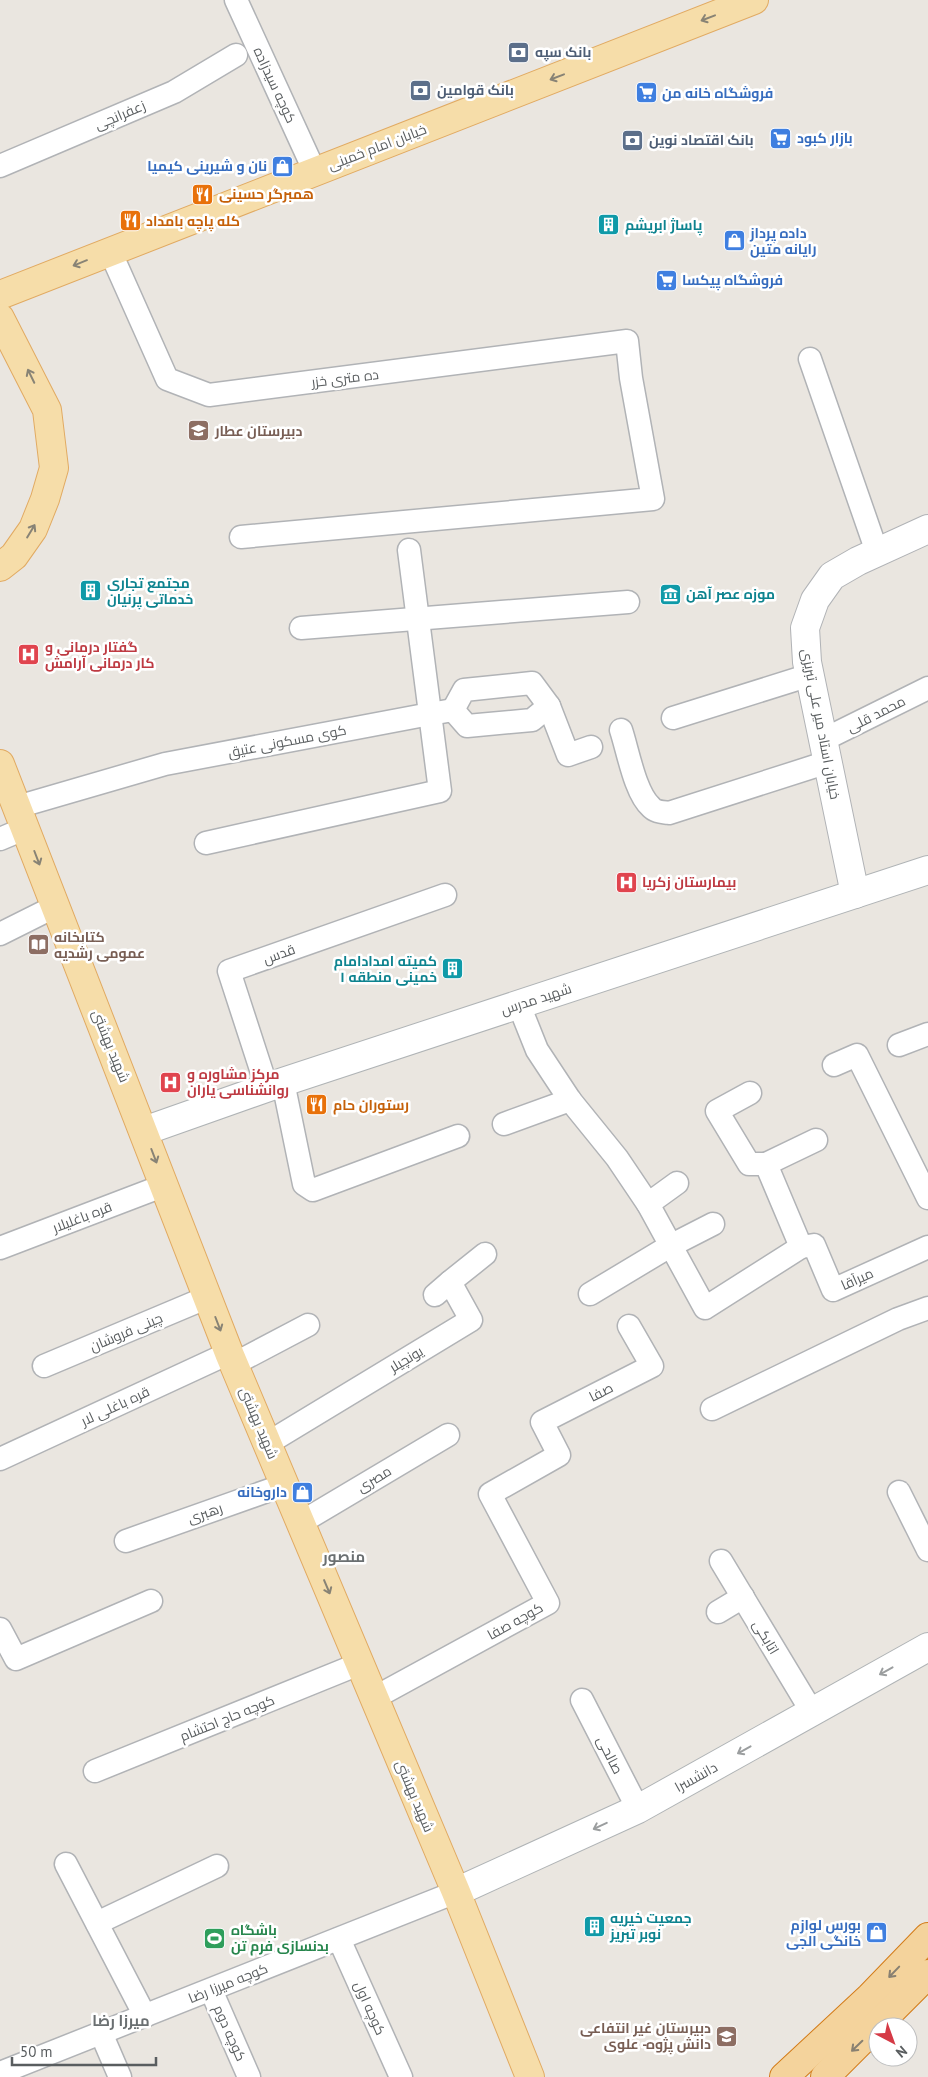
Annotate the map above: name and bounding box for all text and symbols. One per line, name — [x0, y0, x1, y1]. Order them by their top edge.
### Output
one-way arrow — [701, 14, 717, 23]
bank icon: بانک سپه — [507, 40, 531, 64]
place label: بانک سپه — [535, 43, 591, 62]
street label: کوچه سیدزاده — [249, 44, 300, 126]
one-way arrow — [550, 73, 565, 82]
bank icon: بانک قوامین — [409, 78, 433, 102]
place label: بانک قوامین — [437, 81, 514, 99]
supermarket icon: فروشگاه خانه من — [634, 81, 658, 105]
place label: فروشگاه خانه من — [662, 84, 773, 102]
street label: زعفرانچی — [92, 96, 149, 135]
street label: خیابان امام خمینی — [325, 120, 429, 175]
supermarket icon: بازار کبود — [769, 126, 793, 150]
bank icon: بانک اقتصاد نوین — [621, 128, 645, 152]
place label: بازار کبود — [797, 129, 853, 147]
place label: بانک اقتصاد نوین — [649, 131, 754, 149]
shop icon: نان و شیرینی کیمیا — [271, 154, 295, 178]
place label: نان و شیرینی کیمیا — [147, 157, 267, 175]
restaurant icon: همبرگر حسینی — [191, 182, 215, 206]
place label: همبرگر حسینی — [219, 185, 314, 203]
restaurant icon: کله پاچه بامداد — [118, 209, 142, 233]
place label: کله پاچه بامداد — [146, 212, 240, 232]
building icon: پاساژ ابریشم — [597, 213, 621, 237]
place label: پاساژ ابریشم — [625, 216, 702, 236]
place label: داده پرداز رایانه متین — [749, 224, 817, 258]
shop icon: داده پرداز رایانه متین — [722, 229, 746, 253]
one-way arrow — [73, 259, 88, 268]
supermarket icon: فروشگاه پیکسا — [654, 268, 678, 292]
place label: فروشگاه پیکسا — [682, 271, 783, 291]
street label: ده متری خزر — [309, 365, 380, 391]
one-way arrow — [26, 369, 36, 384]
school or university icon: دبیرستان عطار — [187, 419, 211, 443]
place label: دبیرستان عطار — [214, 422, 302, 440]
one-way arrow — [27, 524, 37, 538]
place label: مجتمع تجاری خدماتی پرنیان — [107, 574, 193, 610]
building icon: مجتمع تجاری خدماتی پرنیان — [79, 579, 103, 603]
museum icon: موزه عصر آهن — [658, 582, 682, 606]
place label: موزه عصر آهن — [686, 585, 775, 603]
place label: گفتار درمانی و کار درمانی آرامش — [45, 638, 155, 672]
hospital icon: گفتار درمانی و کار درمانی آرامش — [17, 643, 41, 667]
street label: خیابان استاد میر علی تبریزی — [798, 647, 844, 801]
street label: محمد قلی — [844, 692, 908, 736]
street label: کوی مسکونی عتیق — [226, 721, 348, 761]
one-way arrow — [33, 850, 42, 865]
hospital icon: بیمارستان زکریا — [614, 870, 638, 894]
place label: بیمارستان زکریا — [642, 873, 736, 891]
place label: کتابخانه عمومی رشدیه — [54, 928, 145, 962]
library icon: کتابخانه عمومی رشدیه — [26, 933, 50, 957]
street label: قدس — [260, 940, 298, 968]
place label: کمیته امدادامام خمینی منطقه ۱ — [334, 952, 437, 986]
building icon: کمیته امدادامام خمینی منطقه ۱ — [441, 957, 465, 981]
street label: شهید مدرس — [498, 979, 574, 1019]
street label: شهید بهشتى — [88, 1007, 134, 1085]
place label: مرکز مشاوره و روانشناسی یاران — [187, 1065, 289, 1099]
hospital icon: مرکز مشاوره و روانشناسی یاران — [159, 1070, 183, 1094]
restaurant icon: رستوران حام — [305, 1093, 329, 1117]
place label: رستوران حام — [333, 1096, 409, 1115]
one-way arrow — [150, 1148, 159, 1163]
street label: قره باغلیلار — [49, 1197, 114, 1237]
street label: میرآقا — [838, 1264, 876, 1294]
street label: چینی فروشان — [87, 1309, 166, 1356]
one-way arrow — [214, 1316, 223, 1331]
street label: یونچیلر — [385, 1342, 427, 1378]
street label: صفا — [586, 1378, 616, 1406]
street label: قره باغلی لار — [77, 1382, 152, 1430]
street label: شهید بهشتى — [236, 1384, 282, 1462]
street label: مصری — [353, 1462, 395, 1496]
shop icon: داروخانه — [291, 1480, 315, 1504]
place label: داروخانه — [237, 1483, 287, 1501]
street label: رهبری — [185, 1499, 225, 1527]
district label: منصور — [322, 1547, 365, 1566]
one-way arrow — [323, 1579, 333, 1594]
street label: کوچه صفا — [484, 1598, 547, 1645]
street label: اتابکی — [749, 1617, 783, 1657]
one-way arrow — [879, 1666, 893, 1676]
street label: کوچه حاج احتشام — [177, 1691, 277, 1746]
street label: صالحی — [593, 1733, 627, 1777]
one-way arrow — [736, 1745, 751, 1755]
street label: شهید بهشتى — [392, 1757, 438, 1835]
street label: دانشسرا — [671, 1758, 721, 1796]
one-way arrow — [593, 1822, 608, 1832]
place label: جمعیت خیریه نوبر تبریز — [609, 1909, 692, 1943]
building icon: جمعیت خیریه نوبر تبریز — [582, 1914, 606, 1938]
place label: بورس لوازم خانگی الجی — [786, 1916, 861, 1950]
place label: باشگاه بدنسازی فرم تن — [231, 1921, 329, 1956]
shop icon: بورس لوازم خانگی الجی — [865, 1921, 889, 1945]
sports icon: باشگاه بدنسازی فرم تن — [203, 1926, 227, 1950]
street label: کوچه میرزا رضا — [186, 1959, 271, 2008]
one-way arrow — [888, 1966, 900, 1978]
street label: کوچه اول — [349, 1978, 390, 2038]
street label: کوچه دوم — [209, 2002, 250, 2064]
district label: میرزا رضا — [92, 2011, 150, 2030]
north arrow — [868, 2017, 918, 2067]
place label: دبیرستان غیر انتفاعی دانش پژوه- علوی — [580, 2019, 711, 2055]
school or university icon: دبیرستان غیر انتفاعی دانش پژوه- علوی — [715, 2024, 739, 2048]
scale bar — [12, 2034, 156, 2066]
one-way arrow — [851, 2040, 863, 2053]
text: 50 m — [20, 2042, 53, 2061]
text: N — [892, 2042, 911, 2062]

